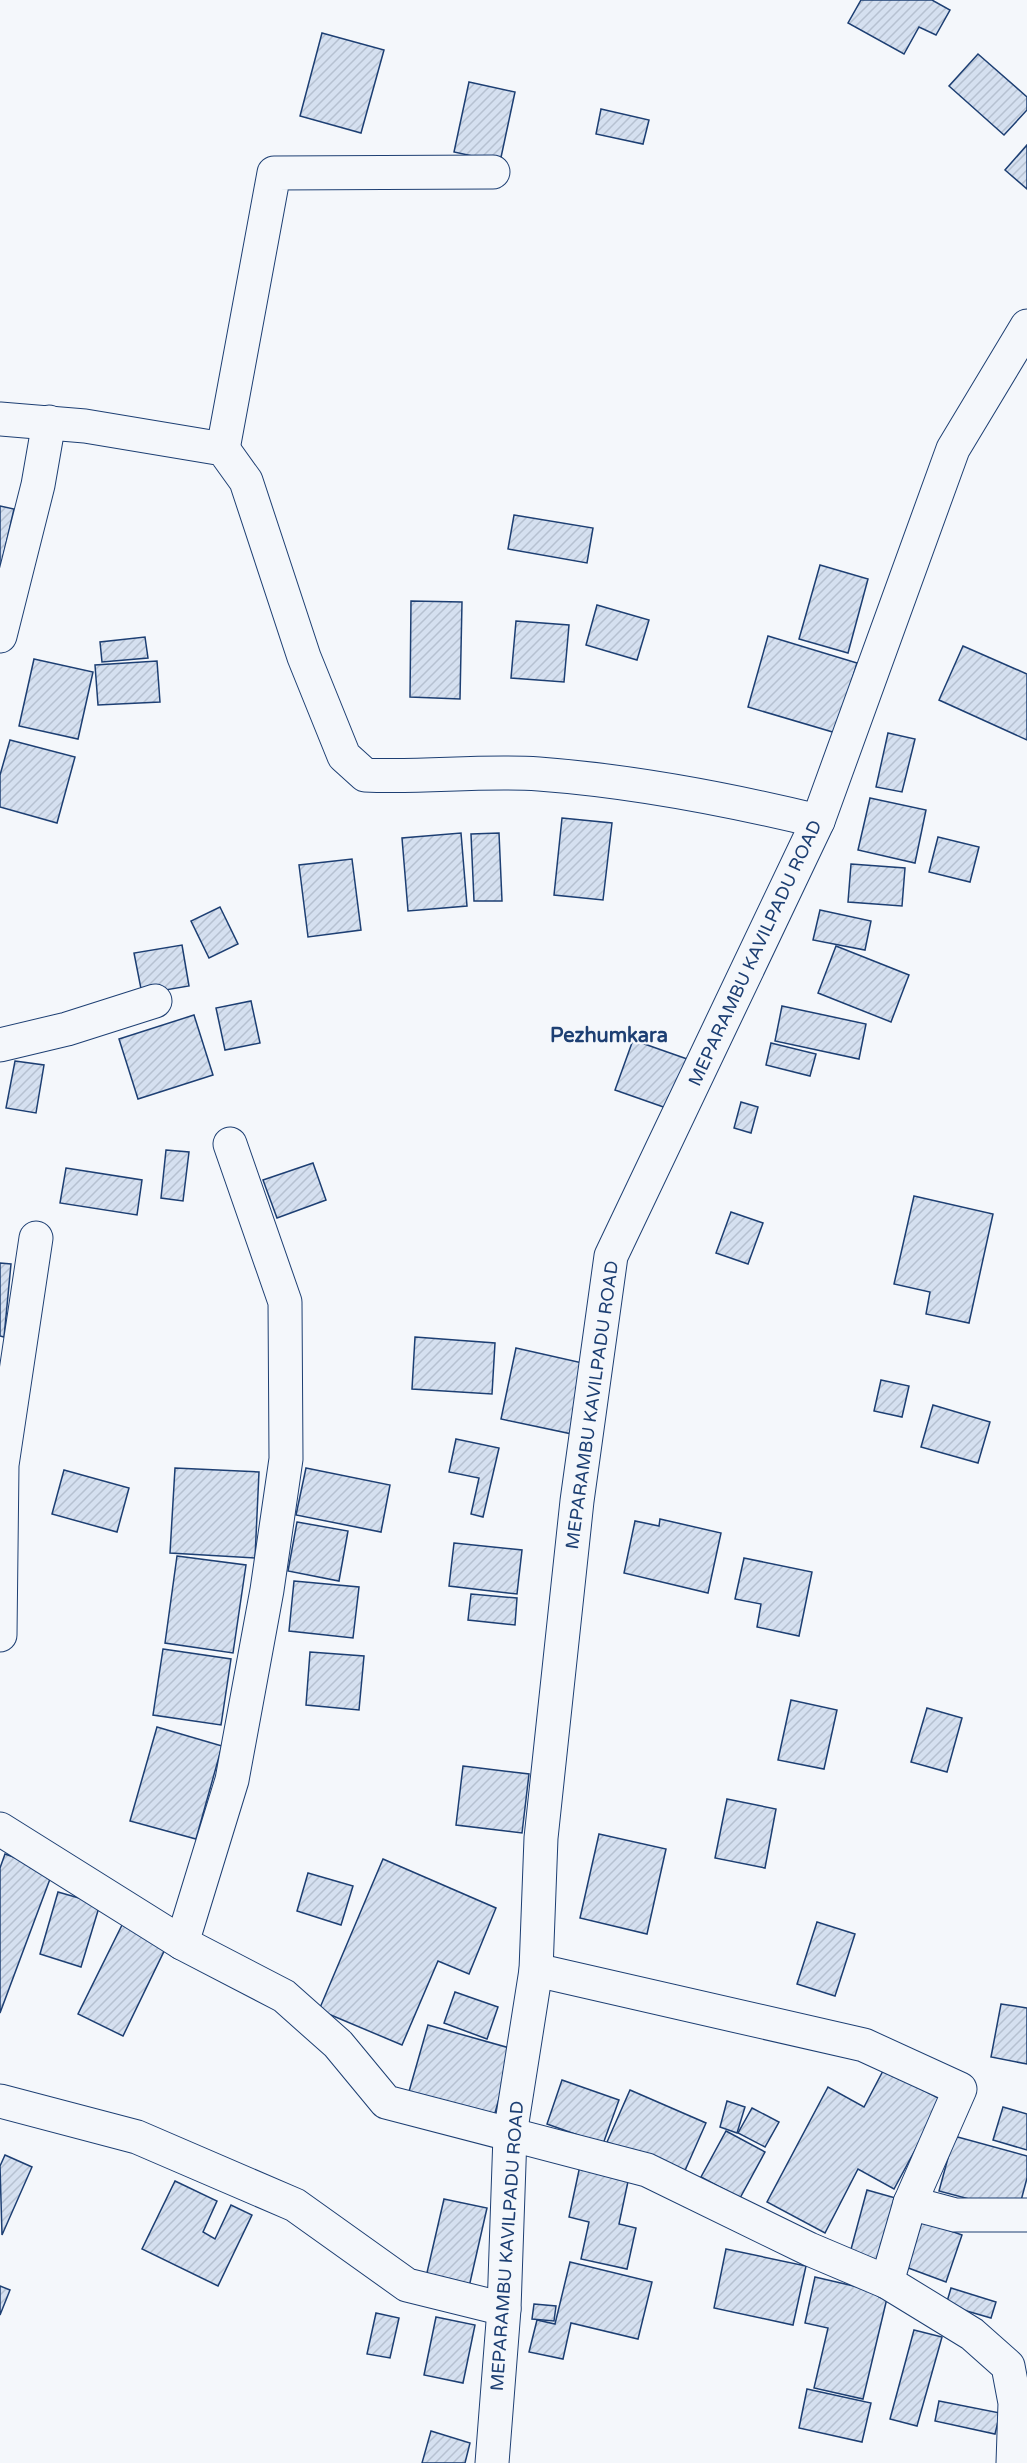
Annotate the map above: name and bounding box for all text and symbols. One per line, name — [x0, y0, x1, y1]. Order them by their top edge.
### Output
street label: MEPARAMBU KAVILPADU ROAD — [684, 816, 826, 1090]
district label: Pezhumkara — [550, 1024, 668, 1048]
street label: MEPARAMBU KAVILPADU ROAD — [561, 1259, 623, 1551]
street label: MEPARAMBU KAVILPADU ROAD — [486, 2100, 528, 2392]

